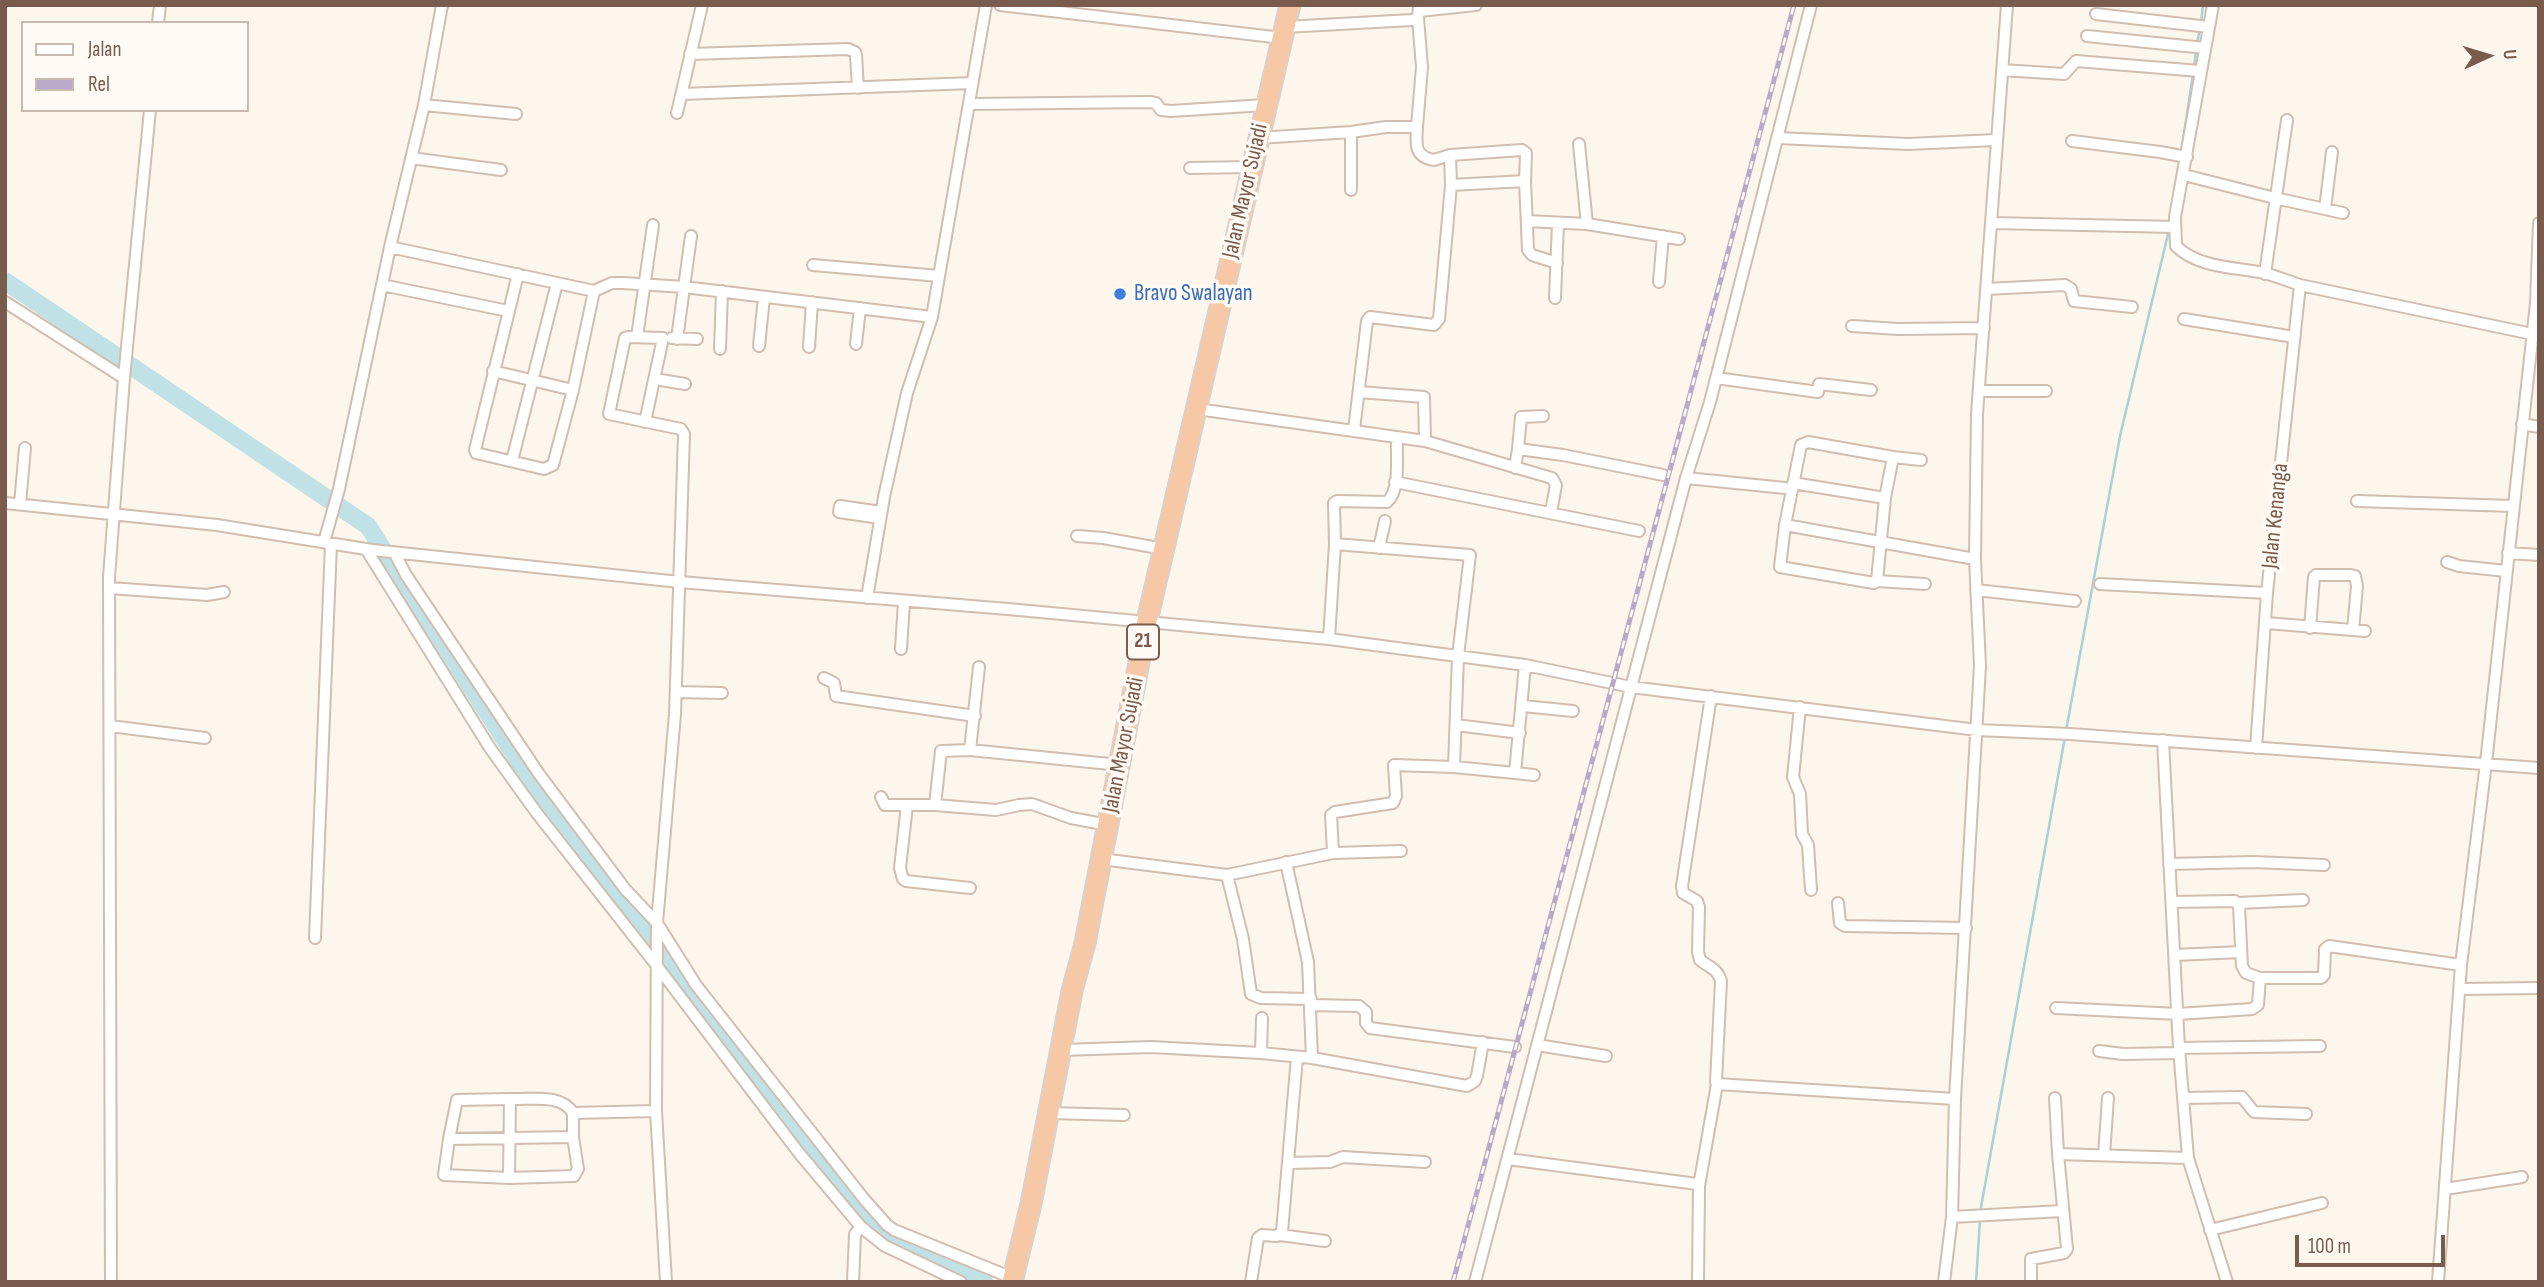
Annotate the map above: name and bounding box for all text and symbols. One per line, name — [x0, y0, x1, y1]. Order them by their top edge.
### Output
legend — [21, 21, 248, 112]
north arrow — [2453, 21, 2523, 91]
text: Jalan — [88, 37, 121, 62]
text: U — [2498, 49, 2521, 60]
text: Rel — [88, 72, 110, 97]
street label: Jalan Mayor Sujadi — [1217, 121, 1275, 261]
place label: Bravo Swalayan — [1134, 280, 1253, 308]
marker: Bravo Swalayan — [1112, 286, 1128, 302]
street label: Jalan Kenanga — [2257, 462, 2295, 570]
road number: 21 — [1127, 624, 1159, 660]
street label: Jalan Mayor Sujadi — [1097, 675, 1151, 815]
scale bar — [2299, 1220, 2450, 1264]
text: 100 m — [2308, 1234, 2351, 1259]

